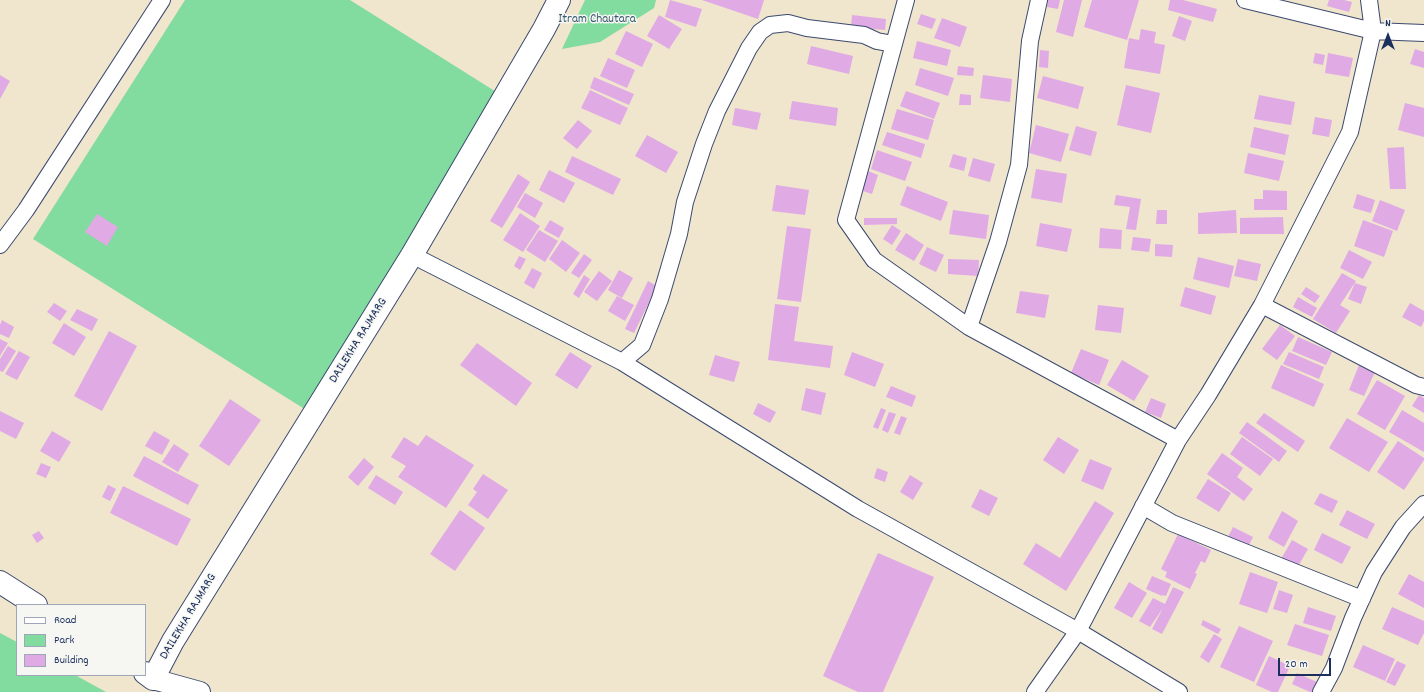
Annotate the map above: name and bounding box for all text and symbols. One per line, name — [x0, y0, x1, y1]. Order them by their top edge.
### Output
park label: Itram Chautara — [558, 12, 636, 28]
north arrow — [1368, 16, 1408, 56]
text: N — [1385, 16, 1391, 32]
street label: DAILEKHA RAJMARG — [327, 295, 391, 387]
street label: DAILEKHA RAJMARG — [157, 571, 221, 663]
legend — [16, 604, 146, 676]
text: Road — [54, 612, 76, 629]
text: Park — [54, 632, 74, 649]
scale bar — [1280, 650, 1333, 676]
text: Building — [54, 652, 89, 669]
text: 20 m — [1285, 656, 1308, 673]

